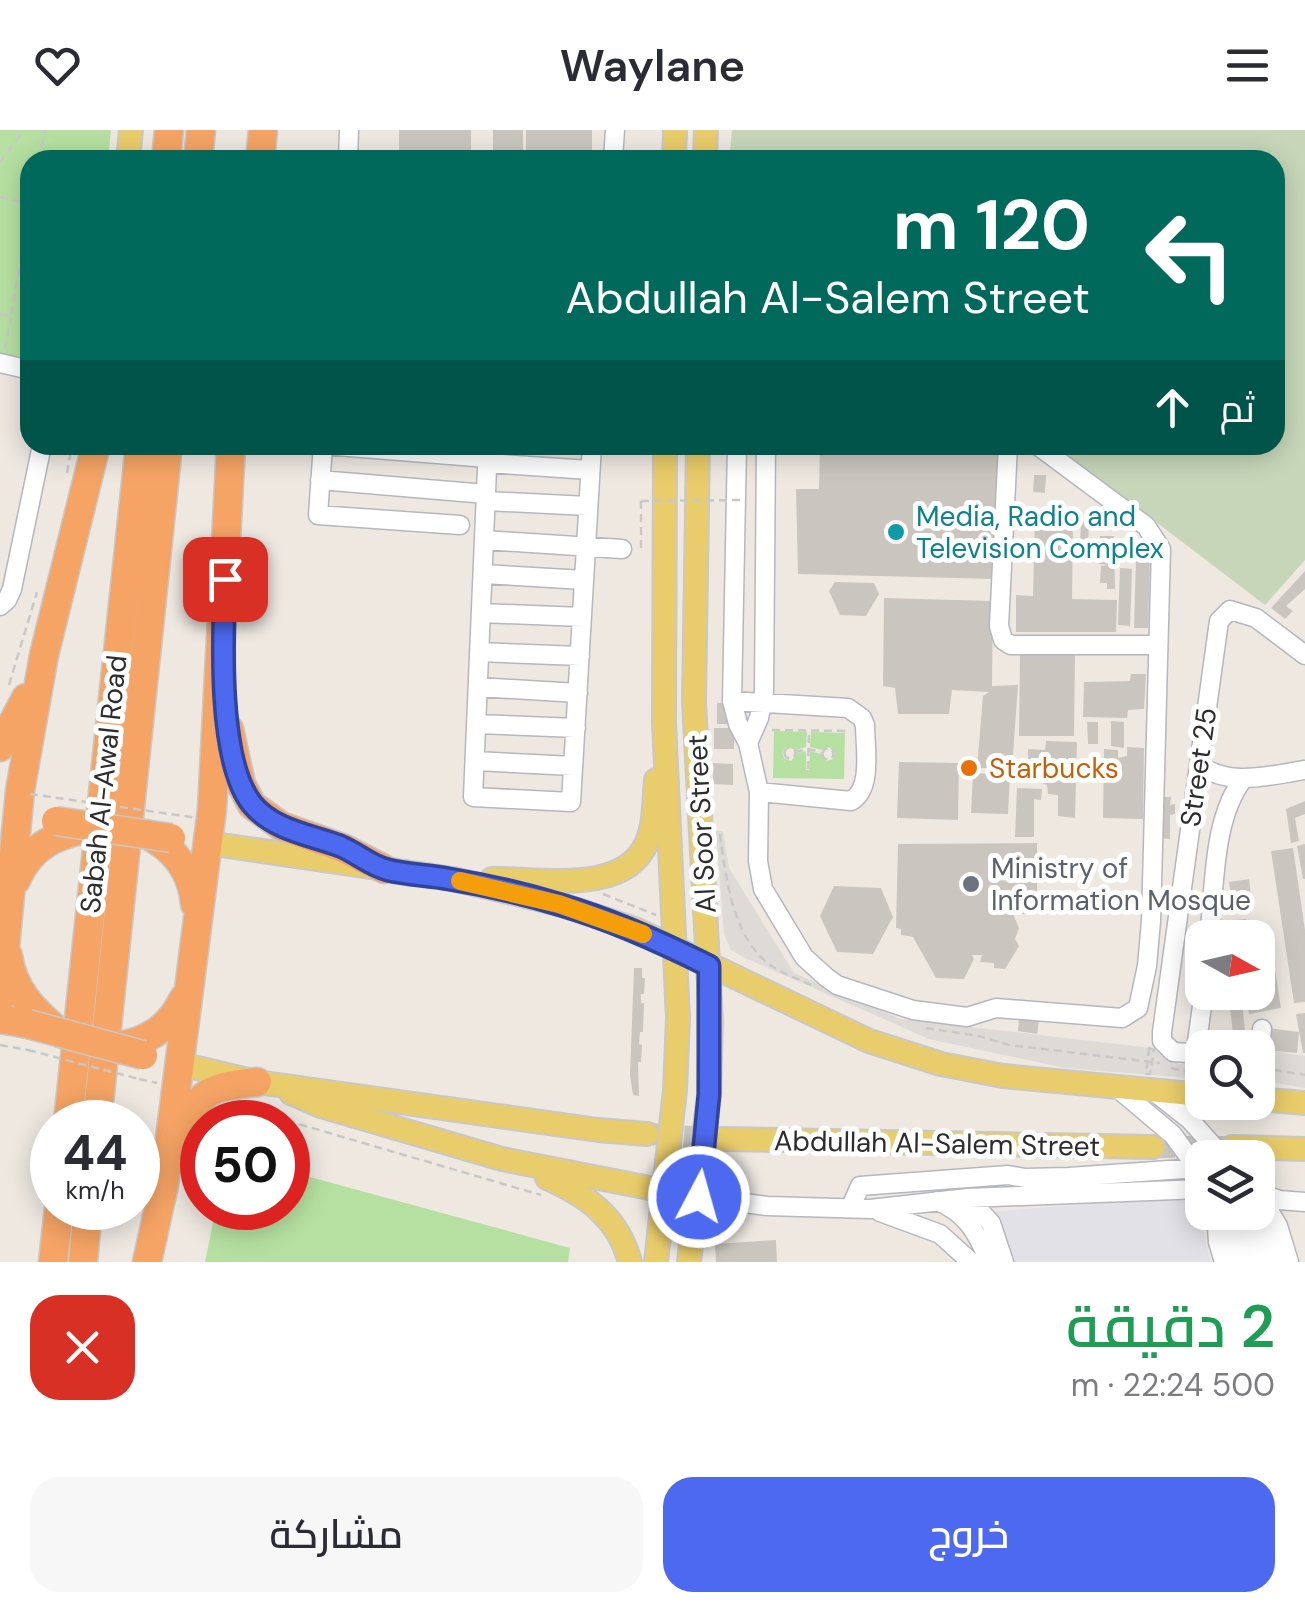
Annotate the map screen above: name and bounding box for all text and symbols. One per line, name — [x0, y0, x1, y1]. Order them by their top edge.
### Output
text: Waylane — [560, 36, 745, 95]
icon: heart — [30, 38, 85, 93]
icon: menu — [1220, 38, 1275, 93]
text: 120 m — [893, 180, 1090, 271]
icon: left — [1125, 190, 1255, 320]
text: Abdullah Al-Salem Street — [566, 268, 1090, 327]
icon: ahead — [1145, 380, 1200, 435]
text: ثم — [1220, 384, 1255, 434]
place label: Media, Radio and Television Complex — [916, 498, 1164, 567]
marker: Media, Radio and Television Complex — [885, 521, 907, 543]
pin — [183, 537, 268, 622]
icon: arrive — [198, 552, 253, 607]
street label: Sabah Al-Awal Road — [72, 653, 135, 915]
street label: Street 25 — [1172, 705, 1225, 829]
street label: Al Soor Street — [678, 734, 725, 914]
place label: Starbucks — [989, 750, 1119, 787]
marker: Starbucks — [958, 757, 980, 779]
place label: Ministry of Information Mosque — [991, 850, 1251, 919]
marker: Ministry of Information Mosque — [960, 873, 982, 895]
north arrow — [1185, 920, 1275, 1010]
map controls — [1185, 920, 1275, 1230]
button: search — [1185, 1030, 1275, 1120]
speed limit sign: 50 — [180, 1100, 310, 1230]
text: 44 — [63, 1120, 128, 1186]
street label: Abdullah Al-Salem Street — [774, 1122, 1100, 1165]
button: layers — [1185, 1140, 1275, 1230]
position arrow — [647, 1145, 751, 1249]
text: km/h — [65, 1174, 125, 1207]
text: 2 دقيقة — [1066, 1287, 1275, 1366]
button: close — [30, 1295, 135, 1400]
text: 500 m · 22:24 — [1071, 1364, 1275, 1406]
button: مشاركة — [30, 1477, 643, 1592]
button: خروج — [663, 1477, 1275, 1592]

